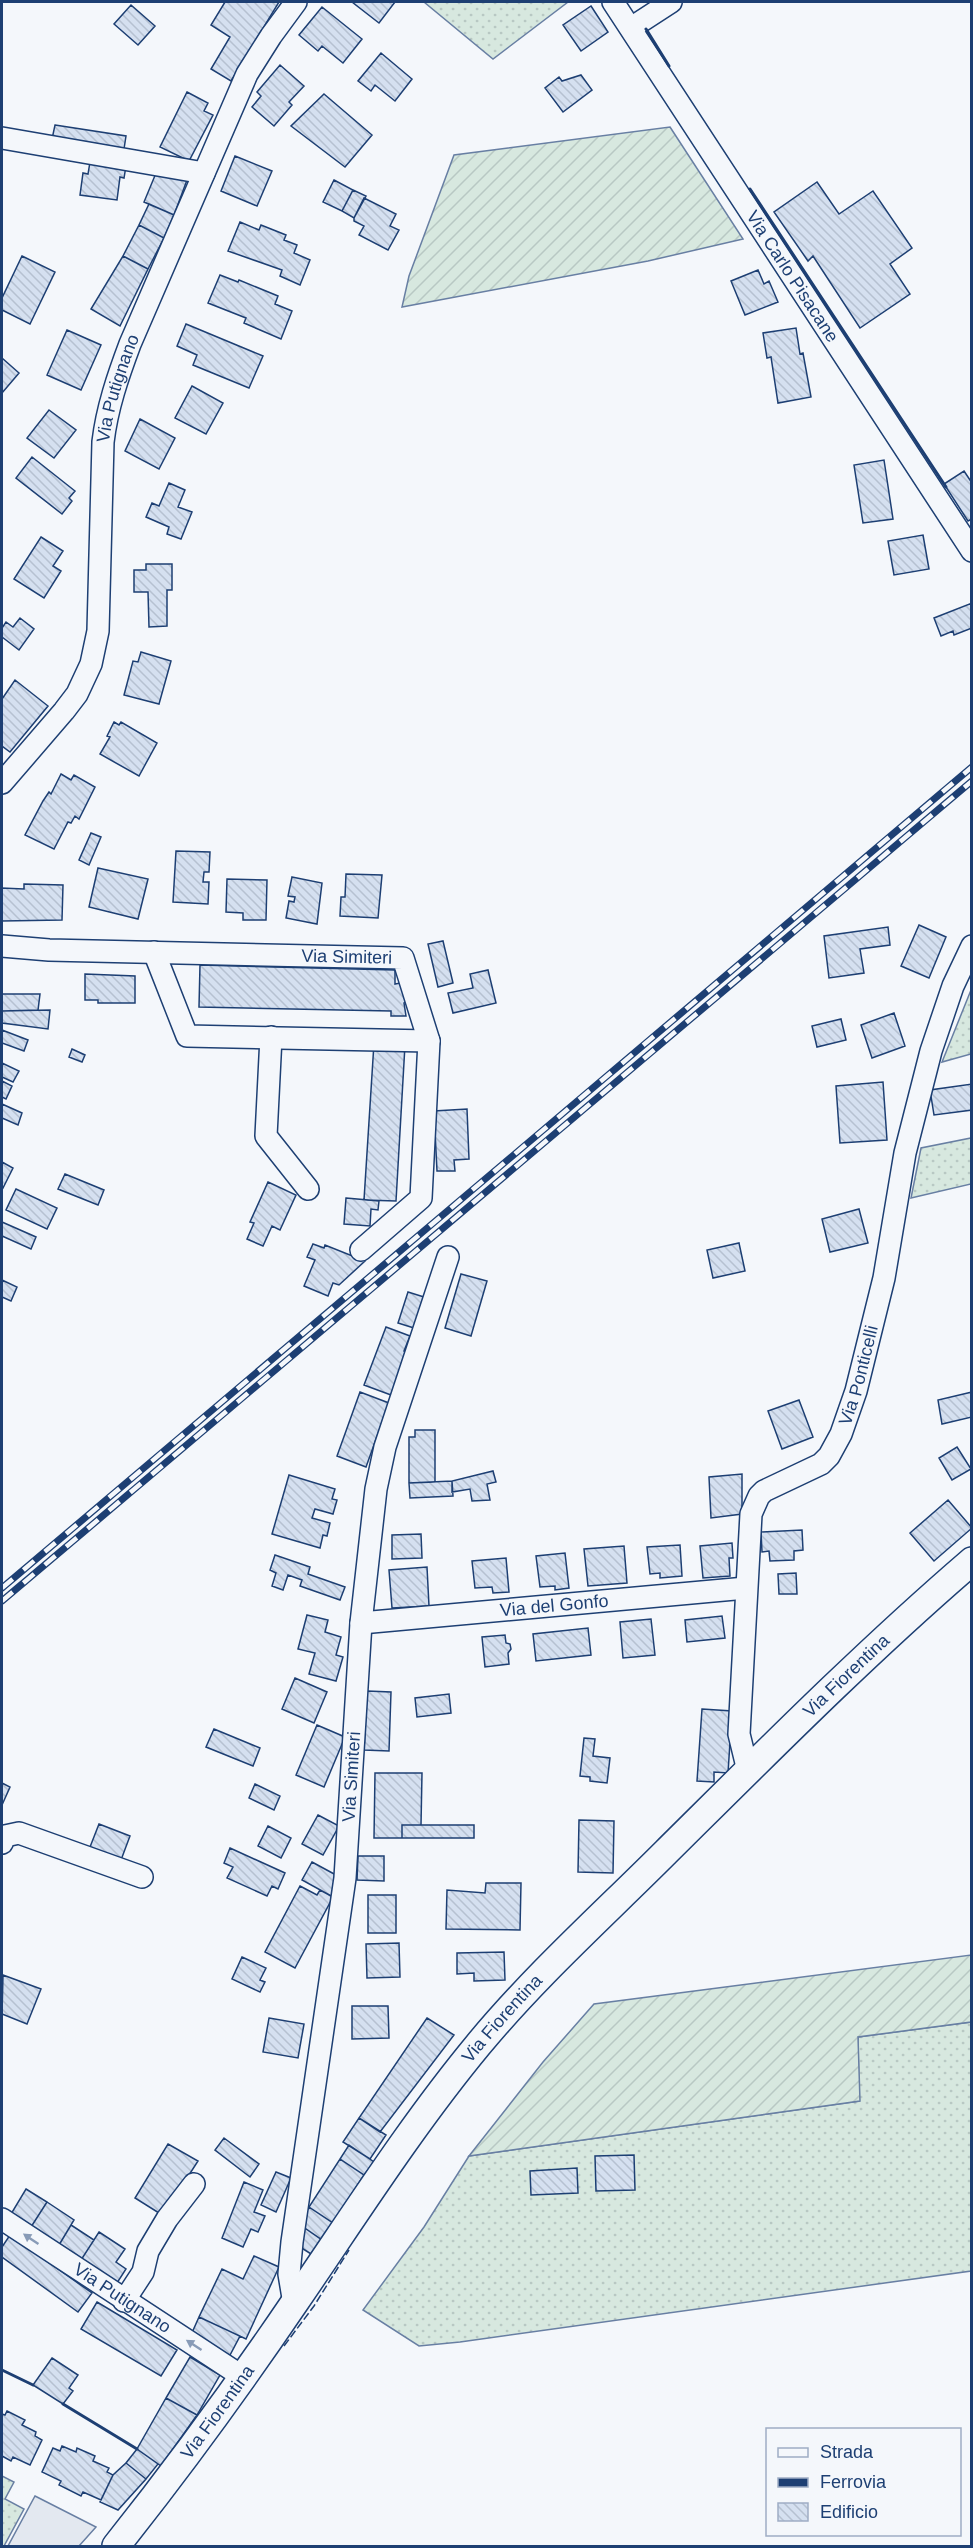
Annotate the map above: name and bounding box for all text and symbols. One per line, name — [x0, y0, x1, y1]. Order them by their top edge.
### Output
street label: Via Carlo Pisacane — [742, 207, 843, 346]
street label: Via Putignano — [93, 331, 143, 444]
street label: Via Simiteri — [301, 946, 392, 968]
street label: Via Ponticelli — [835, 1323, 882, 1428]
street label: Via del Gonfo — [499, 1591, 609, 1620]
street label: Via Fiorentina — [799, 1630, 894, 1721]
street label: Via Simiteri — [339, 1731, 364, 1823]
street label: Via Fiorentina — [458, 1970, 547, 2067]
one-way arrow — [23, 2233, 39, 2245]
street label: Via Putignano — [70, 2259, 175, 2337]
one-way arrow — [186, 2340, 202, 2351]
street label: Via Fiorentina — [177, 2361, 259, 2463]
legend — [766, 2428, 961, 2536]
text: Strada — [820, 2442, 874, 2462]
text: Ferrovia — [820, 2472, 887, 2492]
text: Edificio — [820, 2502, 878, 2522]

